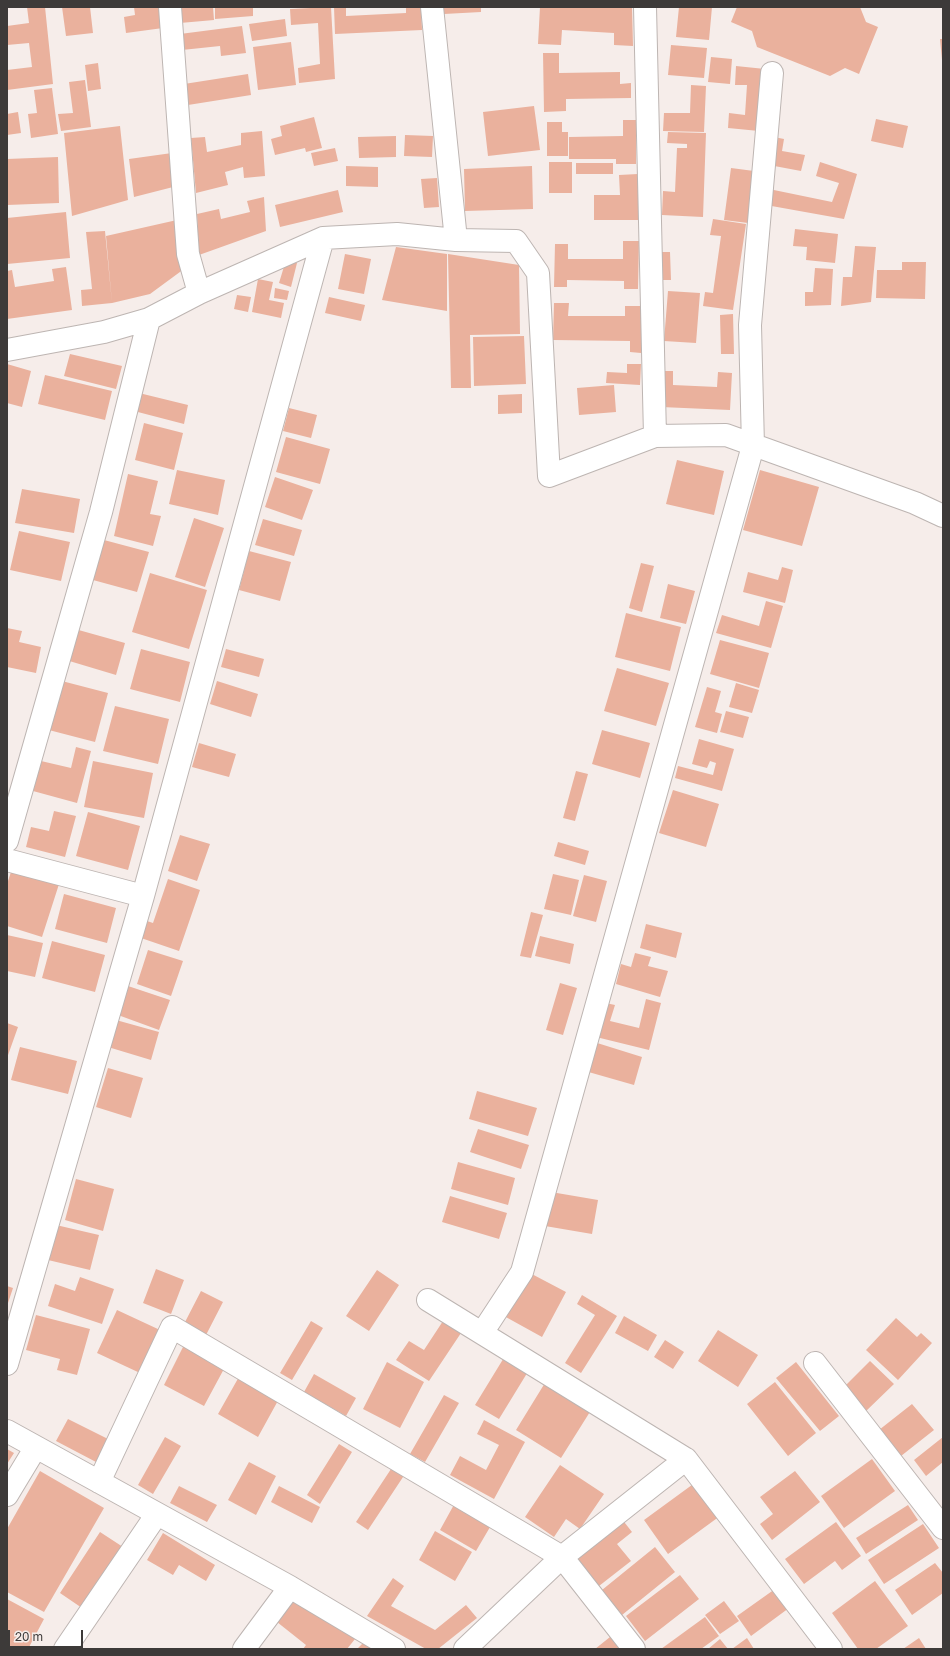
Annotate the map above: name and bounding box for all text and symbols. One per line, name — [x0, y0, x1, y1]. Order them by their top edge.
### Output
scale bar — [10, 1622, 85, 1648]
text: 20 m — [15, 1629, 43, 1644]

